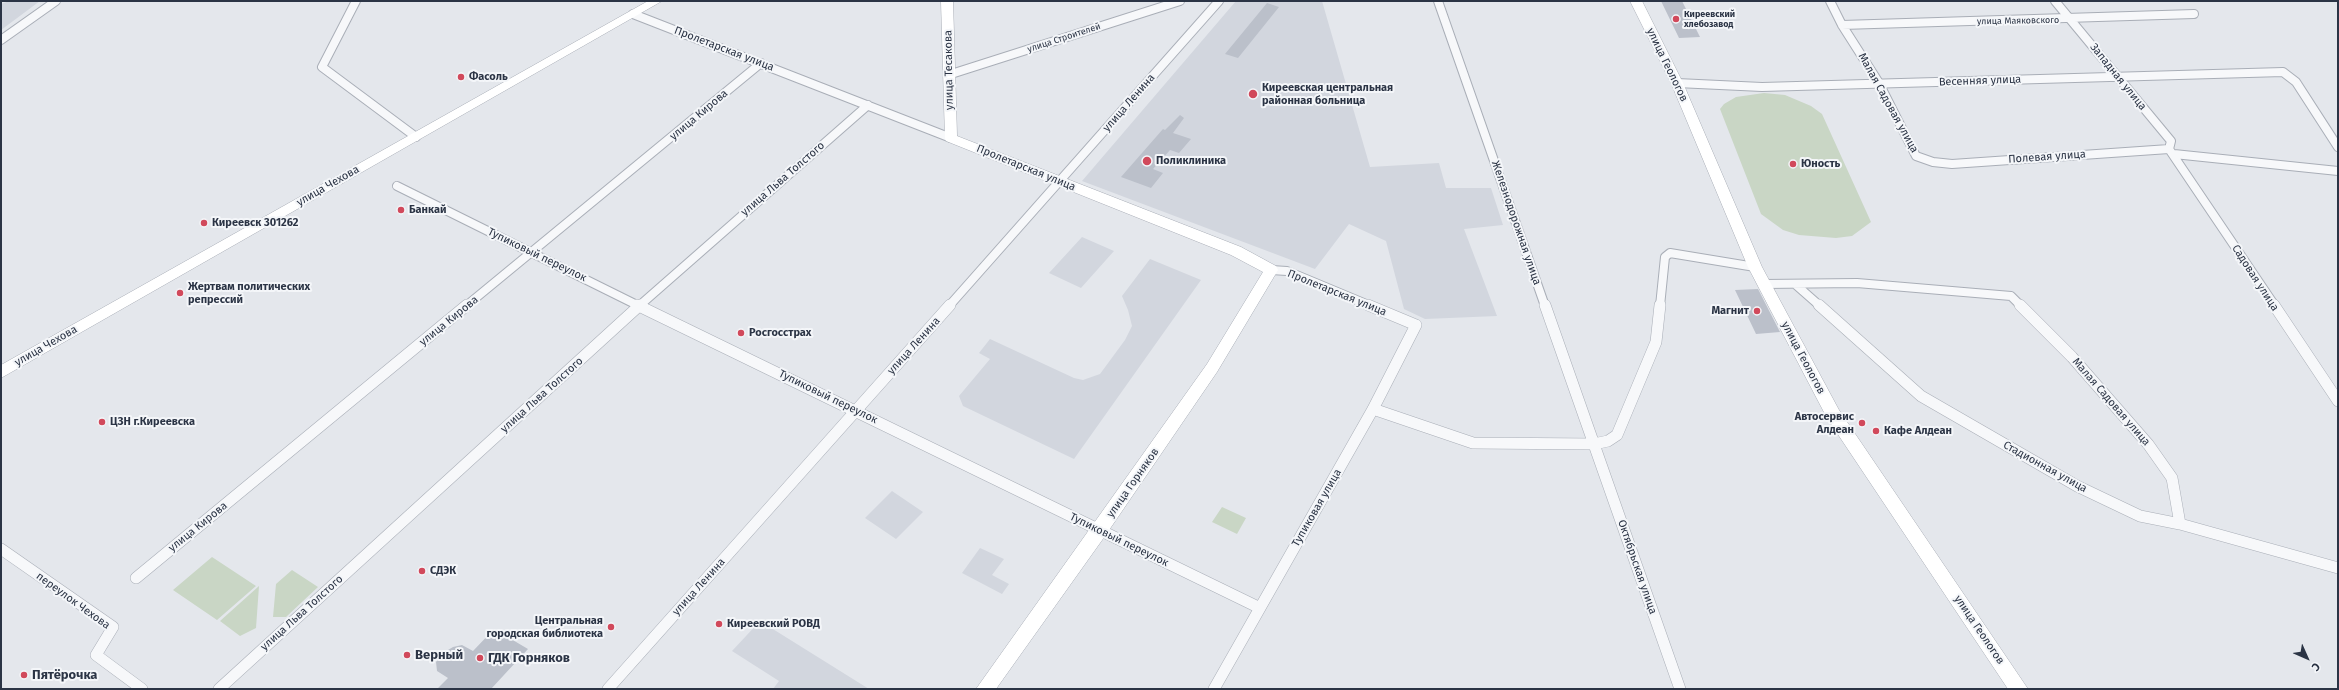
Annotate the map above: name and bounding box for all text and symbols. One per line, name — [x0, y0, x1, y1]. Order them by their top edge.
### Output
place label: Киреевский хлебозавод — [1684, 9, 1735, 30]
marker: Киреевский хлебозавод — [1671, 14, 1681, 24]
street label: улица Маяковского — [1977, 15, 2059, 27]
street label: улица Строителей — [1026, 21, 1102, 55]
street label: Пролетарская улица — [672, 24, 776, 74]
street label: улица Геологов — [1643, 26, 1691, 104]
street label: улица Тесакова — [942, 30, 956, 110]
street label: Западная улица — [2087, 41, 2149, 113]
street label: Малая Садовая улица — [1855, 51, 1921, 155]
place label: Фасоль — [469, 70, 508, 84]
street label: улица Ленина — [1100, 71, 1158, 135]
marker: Фасоль — [456, 72, 466, 82]
street label: Весенняя улица — [1939, 73, 2021, 89]
place label: Киреевская центральная районная больница — [1262, 81, 1393, 107]
street label: улица Кирова — [667, 87, 731, 143]
marker: Киреевская центральная районная больница — [1247, 88, 1259, 100]
street label: улица Льва Толстого — [739, 139, 827, 219]
street label: Пролетарская улица — [974, 142, 1078, 194]
street label: Полевая улица — [2008, 148, 2086, 166]
place label: Поликлиника — [1156, 154, 1226, 168]
marker: Поликлиника — [1141, 155, 1153, 167]
place label: Юность — [1801, 157, 1840, 171]
street label: Железнодорожная улица — [1489, 159, 1543, 287]
marker: Юность — [1788, 159, 1798, 169]
street label: улица Чехова — [294, 163, 362, 209]
place label: Банкай — [409, 203, 446, 217]
marker: Банкай — [396, 205, 406, 215]
place label: Киреевск 301262 — [212, 216, 298, 230]
marker: Киреевск 301262 — [199, 218, 209, 228]
street label: Тупиковый переулок — [485, 225, 589, 285]
street label: Садовая улица — [2229, 242, 2281, 314]
street label: Пролетарская улица — [1285, 267, 1389, 319]
place label: Жертвам политических репрессий — [188, 280, 310, 306]
marker: Жертвам политических репрессий — [175, 288, 185, 298]
street label: улица Кирова — [417, 293, 481, 349]
place label: Магнит — [1711, 304, 1749, 318]
marker: Магнит — [1752, 306, 1762, 316]
street label: улица Ленина — [885, 315, 943, 377]
street label: улица Геологов — [1778, 319, 1828, 397]
street label: улица Чехова — [12, 323, 80, 369]
place label: Росгосстрах — [749, 326, 812, 340]
marker: Росгосстрах — [736, 328, 746, 338]
street label: улица Льва Толстого — [498, 354, 586, 436]
street label: Малая Садовая улица — [2069, 355, 2153, 449]
street label: Тупиковый переулок — [776, 367, 880, 427]
place label: Автосервис Алдеан — [1795, 410, 1854, 436]
place label: ЦЗН г.Киреевска — [110, 415, 195, 429]
marker: ЦЗН г.Киреевска — [97, 417, 107, 427]
marker: Автосервис Алдеан — [1857, 418, 1867, 428]
place label: Кафе Алдеан — [1884, 424, 1952, 438]
marker: Кафе Алдеан — [1871, 426, 1881, 436]
street label: Стадионная улица — [2001, 438, 2089, 496]
street label: улица Горняков — [1104, 446, 1162, 520]
street label: Тупиковая улица — [1289, 467, 1345, 549]
street label: улица Кирова — [166, 499, 230, 555]
street label: Тупиковый переулок — [1067, 510, 1171, 570]
street label: Октябрьская улица — [1615, 518, 1659, 616]
street label: улица Ленина — [670, 556, 728, 618]
place label: СДЭК — [430, 564, 456, 578]
marker: СДЭК — [417, 566, 427, 576]
street label: переулок Чехова — [34, 570, 112, 632]
street label: улица Льва Толстого — [258, 572, 346, 654]
street label: улица Геологов — [1951, 593, 2007, 667]
place label: Центральная городская библиотека — [486, 614, 603, 640]
place label: Киреевский РОВД — [727, 617, 820, 631]
marker: Киреевский РОВД — [714, 619, 724, 629]
marker: Центральная городская библиотека — [606, 622, 616, 632]
north arrow — [2287, 638, 2327, 678]
place label: Верный — [415, 647, 463, 663]
marker: Верный — [402, 650, 412, 660]
place label: ГДК Горняков — [488, 650, 570, 666]
marker: ГДК Горняков — [475, 653, 485, 663]
text: С — [2309, 660, 2323, 674]
place label: Пятёрочка — [32, 667, 97, 683]
marker: Пятёрочка — [19, 670, 29, 680]

